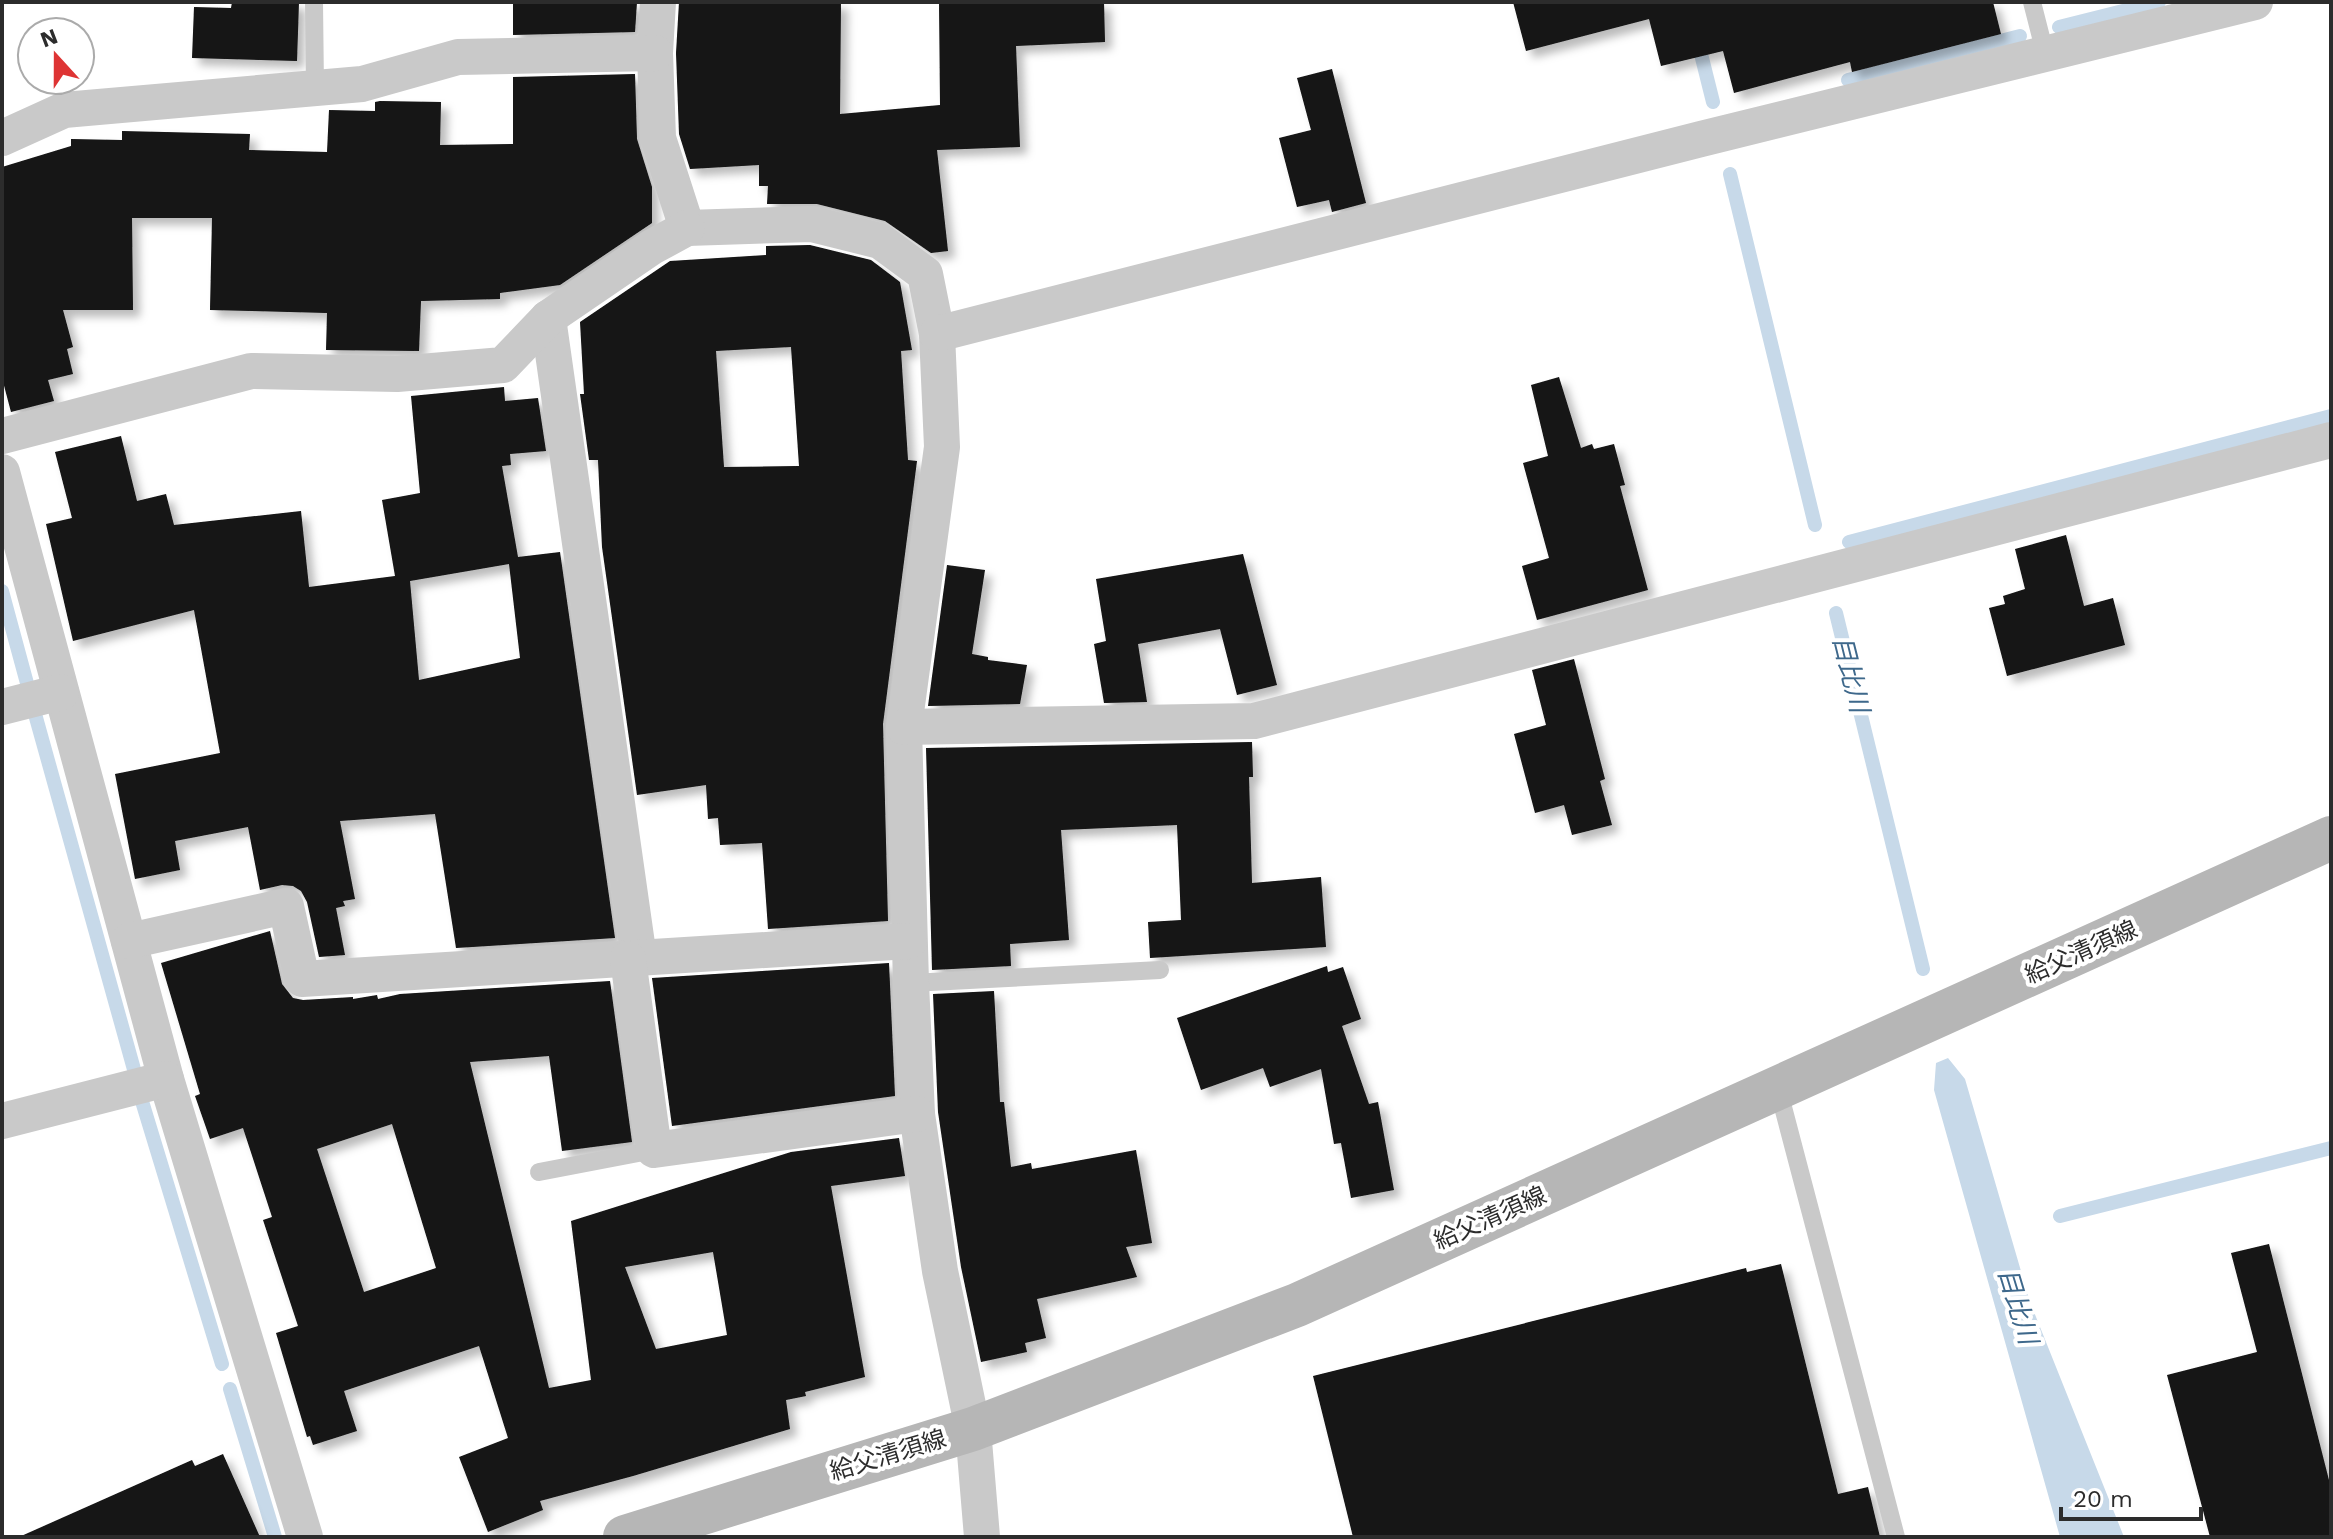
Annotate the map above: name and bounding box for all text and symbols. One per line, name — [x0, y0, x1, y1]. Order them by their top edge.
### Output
north arrow — [16, 16, 96, 96]
text: N — [37, 23, 61, 52]
water label: 目比川 — [1827, 633, 1876, 718]
street label: 給父清須線 — [2020, 915, 2142, 989]
street label: 給父清須線 — [1429, 1181, 1551, 1255]
water label: 目比川 — [1992, 1264, 2045, 1351]
street label: 給父清須線 — [827, 1424, 949, 1486]
scale bar — [2061, 1471, 2201, 1521]
text: 20 m — [2073, 1485, 2133, 1513]

